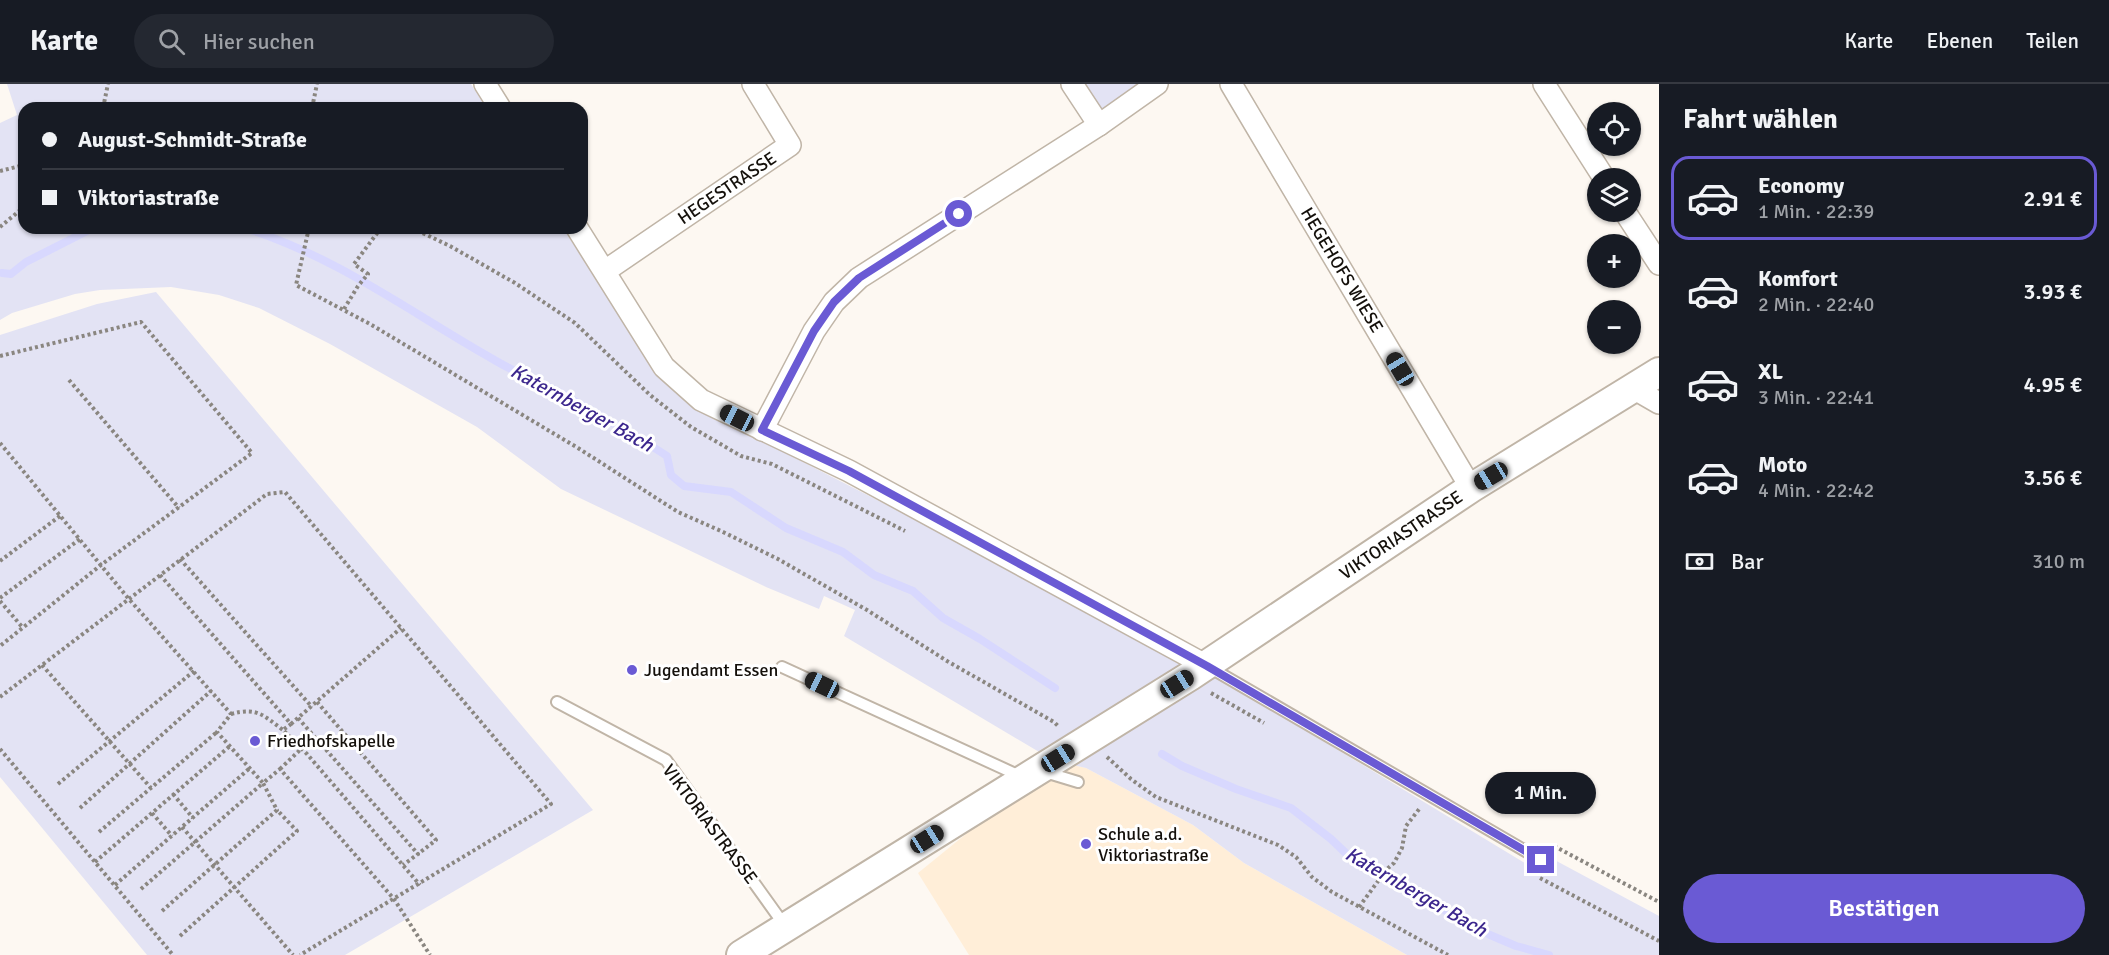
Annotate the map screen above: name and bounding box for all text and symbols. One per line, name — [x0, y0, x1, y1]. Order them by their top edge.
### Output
search box — [134, 14, 554, 68]
text: Karte — [30, 24, 98, 58]
icon: search — [155, 25, 188, 58]
text: Hier suchen — [203, 28, 315, 55]
text: Karte — [1844, 28, 1893, 54]
text: Ebenen — [1926, 28, 1993, 54]
text: Teilen — [2026, 28, 2079, 54]
map controls — [1587, 102, 1641, 354]
button: locate — [1587, 102, 1641, 156]
text: Fahrt wählen — [1683, 103, 1838, 136]
text: August-Schmidt-Straße — [78, 126, 307, 153]
street label: HEGESTRASSE — [673, 147, 781, 229]
button: layers — [1587, 168, 1641, 222]
icon: car — [1686, 171, 1740, 225]
text: Economy — [1758, 172, 1844, 199]
text: Viktoriastraße — [78, 184, 219, 211]
text: 2.91 € — [2024, 185, 2082, 212]
text: 1 Min. · 22:39 — [1758, 199, 1874, 224]
route start — [945, 200, 972, 227]
street label: HEGEHOFS WIESE — [1296, 203, 1388, 337]
button: + — [1587, 234, 1641, 288]
icon: car — [1686, 264, 1740, 318]
text: Komfort — [1758, 265, 1838, 292]
text: 3.93 € — [2024, 278, 2082, 305]
text: 2 Min. · 22:40 — [1758, 292, 1874, 317]
button: − — [1587, 300, 1641, 354]
car — [1383, 349, 1417, 389]
icon: car — [1686, 357, 1740, 411]
water label: Katernberger Bach — [506, 358, 659, 458]
text: XL — [1758, 358, 1783, 385]
text: 4.95 € — [2024, 371, 2082, 398]
text: 3 Min. · 22:41 — [1758, 385, 1874, 410]
car — [717, 402, 757, 434]
icon: car — [1686, 450, 1740, 504]
text: Moto — [1758, 451, 1807, 478]
car — [1471, 459, 1511, 493]
text: 3.56 € — [2024, 464, 2082, 491]
text: 4 Min. · 22:42 — [1758, 478, 1874, 503]
street label: VIKTORIASTRASSE — [1335, 486, 1467, 584]
icon: cash — [1683, 545, 1716, 578]
text: Bar — [1731, 548, 1764, 575]
text: 310 m — [2032, 549, 2085, 574]
place label: Jugendamt Essen — [644, 659, 778, 681]
marker: Jugendamt Essen — [625, 663, 639, 677]
car — [1157, 667, 1197, 701]
car — [802, 669, 842, 701]
place label: Friedhofskapelle — [267, 730, 395, 752]
marker: Friedhofskapelle — [248, 734, 262, 748]
car — [1038, 741, 1078, 775]
street label: VIKTORIASTRASSE — [658, 760, 762, 888]
callout: 1 Min. — [1486, 773, 1596, 815]
text: 1 Min. — [1514, 780, 1567, 805]
car — [907, 822, 947, 856]
place label: Schule a.d. Viktoriastraße — [1098, 823, 1209, 866]
marker: Schule a.d. Viktoriastraße — [1079, 837, 1093, 851]
water label: Katernberger Bach — [1341, 841, 1492, 943]
route end — [1527, 846, 1554, 873]
button: Bestätigen — [1683, 874, 2085, 943]

